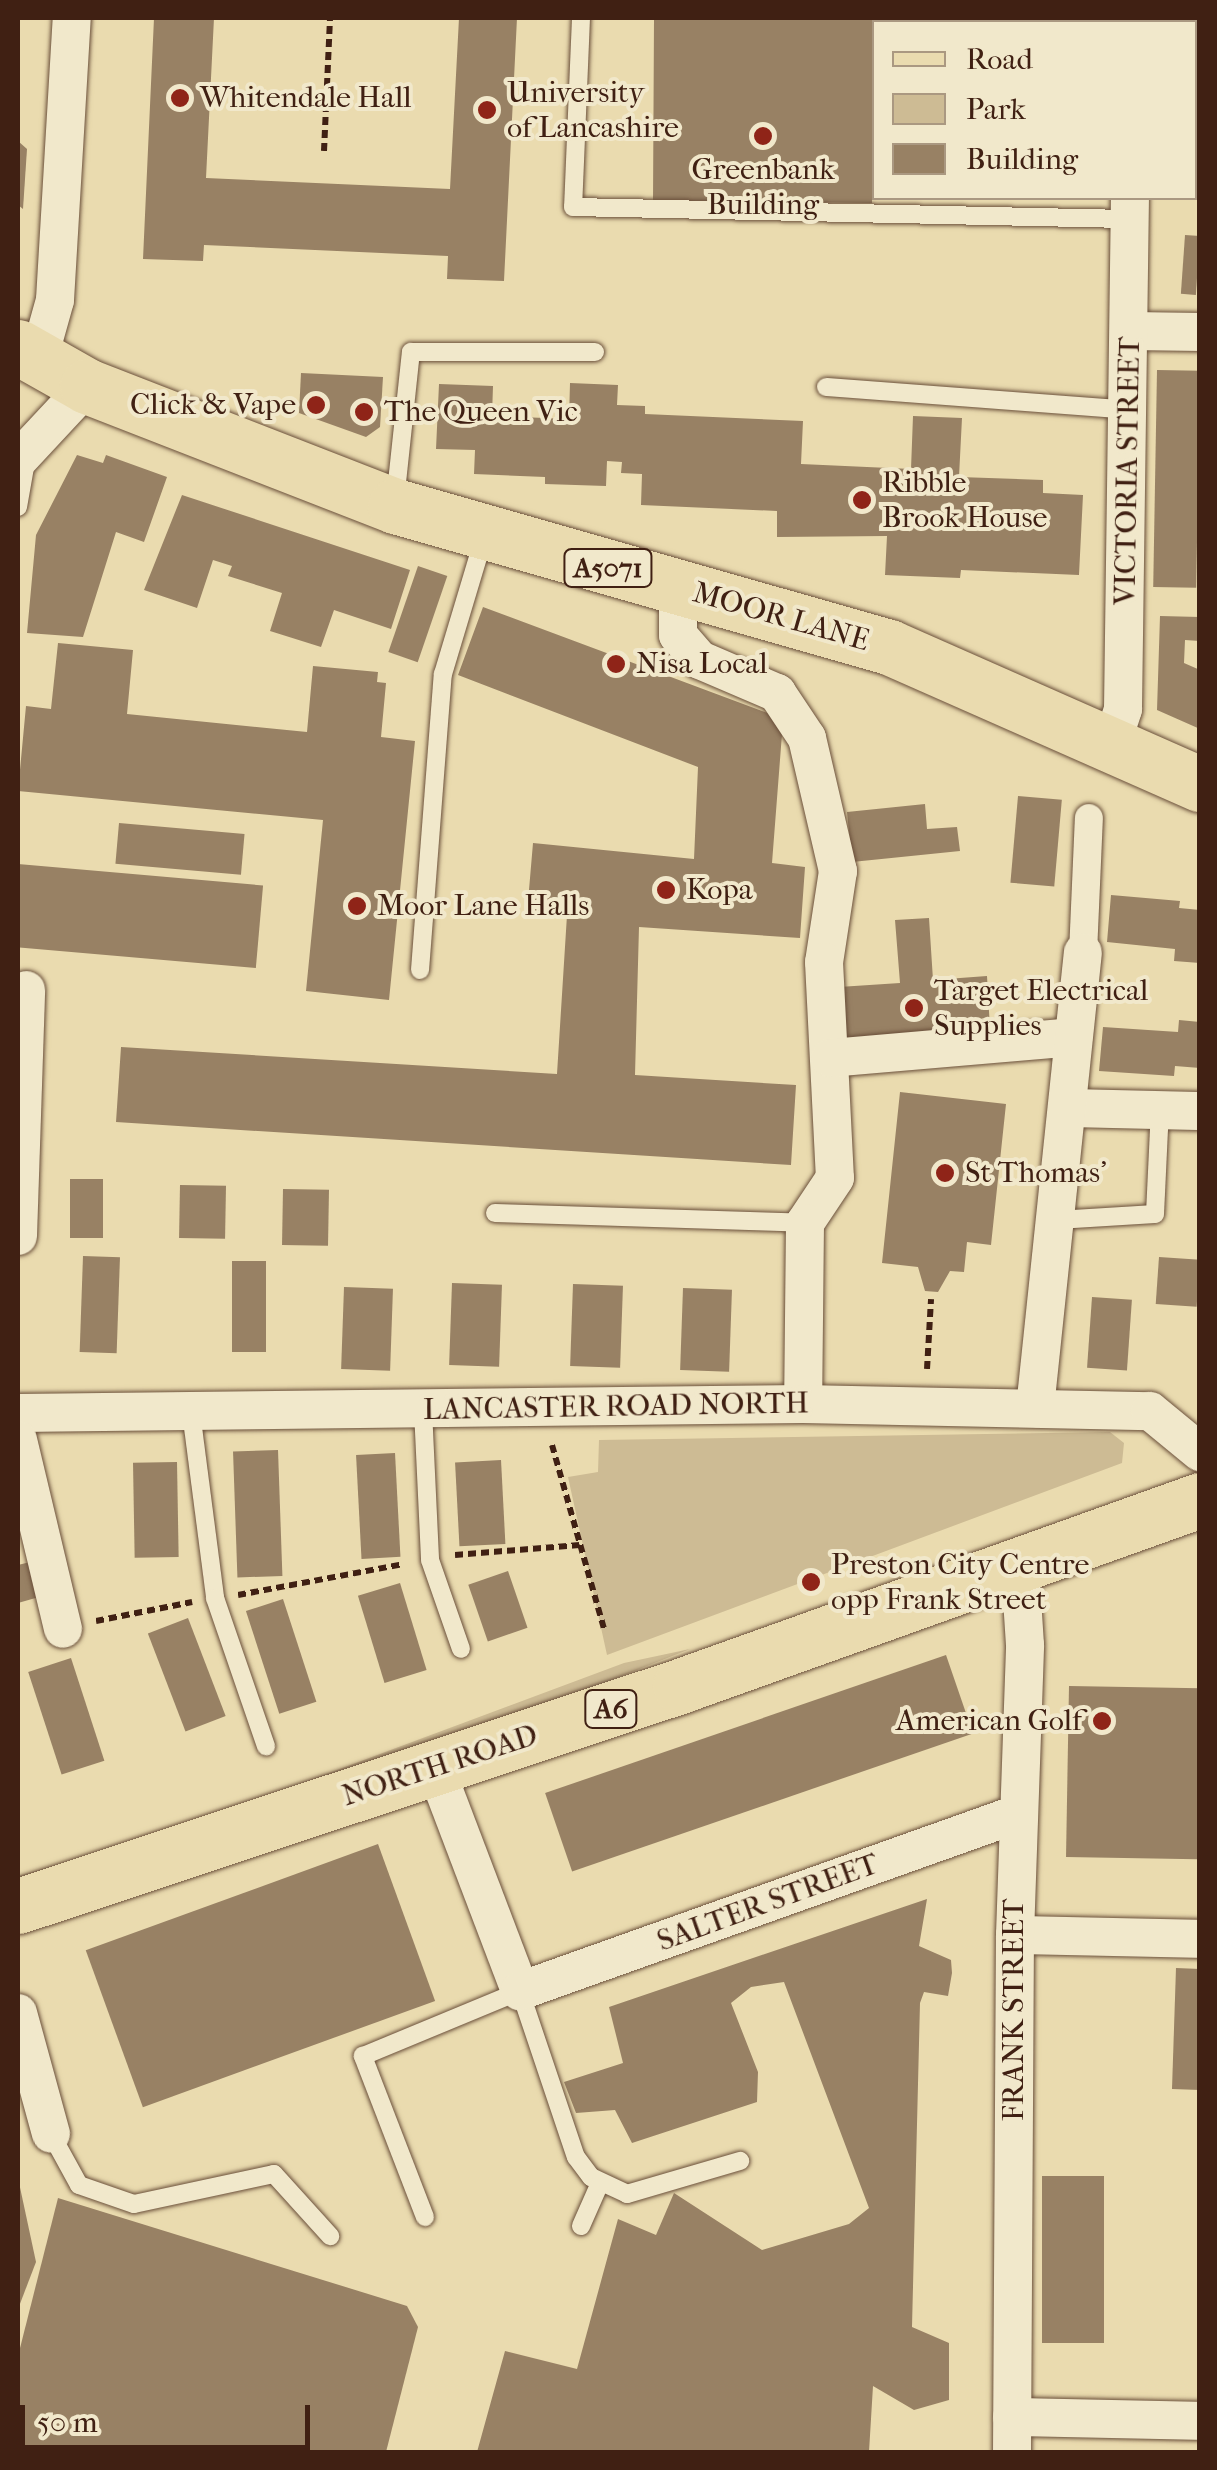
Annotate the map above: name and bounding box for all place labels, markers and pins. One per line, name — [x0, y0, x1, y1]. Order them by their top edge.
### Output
place label: University of Lancashire — [507, 75, 679, 146]
place label: Whitendale Hall — [200, 80, 412, 116]
marker: Whitendale Hall — [169, 87, 191, 109]
marker: University of Lancashire — [476, 99, 498, 121]
marker: Greenbank Building — [752, 125, 774, 147]
place label: Greenbank Building — [691, 152, 835, 222]
place label: Click & Vape — [130, 387, 296, 423]
marker: Click & Vape — [305, 394, 327, 416]
place label: The Queen Vic — [384, 394, 578, 430]
marker: The Queen Vic — [353, 401, 375, 423]
place label: Ribble Brook House — [882, 465, 1047, 536]
marker: Ribble Brook House — [851, 489, 873, 511]
place label: Nisa Local — [636, 646, 768, 682]
marker: Nisa Local — [605, 653, 627, 675]
place label: Kopa — [686, 872, 753, 908]
marker: Kopa — [655, 879, 677, 901]
place label: Moor Lane Halls — [377, 888, 589, 924]
marker: Moor Lane Halls — [346, 895, 368, 917]
place label: Target Electrical Supplies — [934, 973, 1148, 1044]
marker: Target Electrical Supplies — [903, 997, 925, 1019]
place label: St Thomas' — [965, 1155, 1107, 1191]
marker: St Thomas' — [934, 1162, 956, 1184]
place label: Preston City Centre opp Frank Street — [831, 1547, 1089, 1618]
marker: Preston City Centre opp Frank Street — [800, 1571, 822, 1593]
place label: American Golf — [896, 1703, 1082, 1739]
marker: American Golf — [1091, 1710, 1113, 1732]

